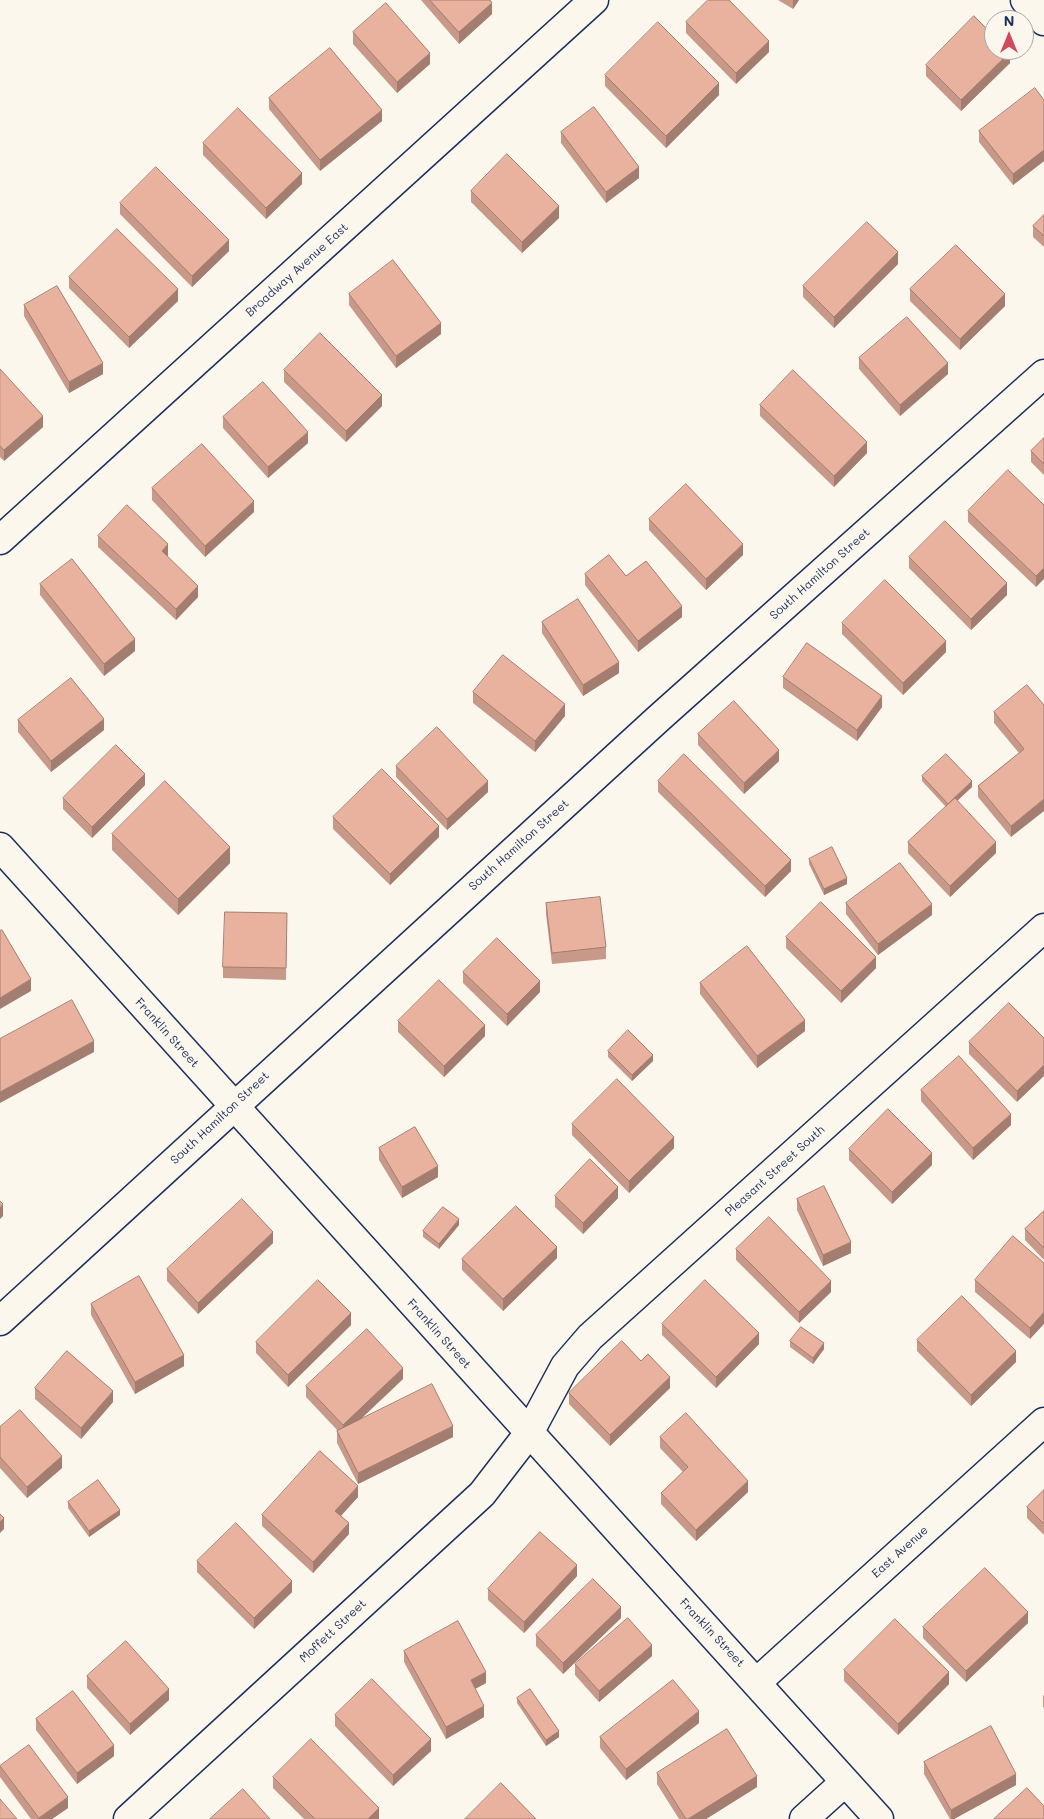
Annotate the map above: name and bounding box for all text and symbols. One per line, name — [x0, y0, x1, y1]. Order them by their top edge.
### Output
north arrow — [984, 10, 1034, 60]
text: N — [1004, 11, 1014, 30]
street label: Broadway Avenue East — [243, 220, 351, 320]
street label: South Hamilton Street — [767, 525, 873, 623]
street label: South Hamilton Street — [466, 796, 572, 894]
street label: Franklin Street — [132, 995, 202, 1071]
street label: South Hamilton Street — [168, 1069, 272, 1167]
street label: Pleasant Street South — [722, 1123, 828, 1219]
street label: Franklin Street — [404, 1296, 474, 1372]
street label: East Avenue — [869, 1523, 931, 1581]
street label: Moffett Street — [297, 1596, 369, 1666]
street label: Franklin Street — [677, 1596, 747, 1670]

